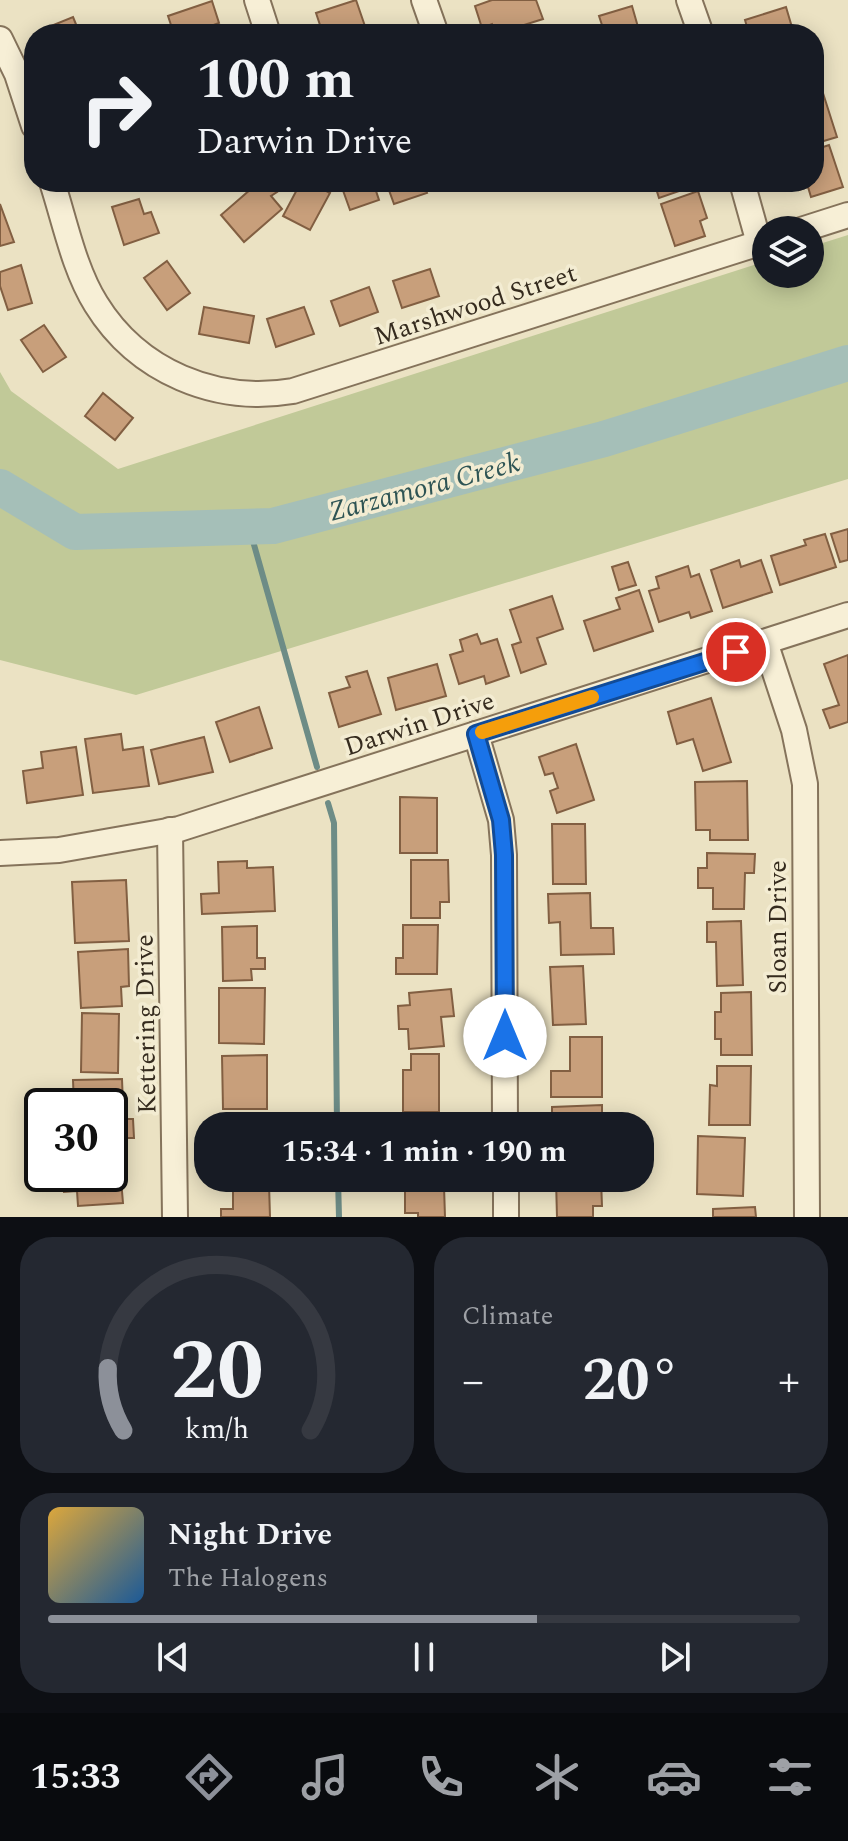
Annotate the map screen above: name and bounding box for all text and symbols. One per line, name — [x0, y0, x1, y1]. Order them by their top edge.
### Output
text: 100 m — [196, 38, 355, 123]
icon: right — [64, 56, 168, 160]
text: Darwin Drive — [196, 115, 412, 170]
map controls — [752, 216, 824, 288]
button: layers — [752, 216, 824, 288]
street label: Marshwood Street — [369, 253, 582, 357]
water label: Zarzamora Creek — [324, 441, 525, 534]
pin — [702, 618, 770, 686]
icon: arrive — [714, 630, 758, 674]
street label: Darwin Drive — [339, 681, 500, 767]
street label: Sloan Drive — [758, 860, 798, 994]
street label: Kettering Drive — [124, 934, 168, 1114]
position arrow — [463, 994, 547, 1078]
speed limit sign: 30 — [24, 1088, 128, 1192]
text: 15:34 · 1 min · 190 m — [281, 1129, 567, 1175]
text: Climate — [462, 1296, 553, 1336]
text: 20 — [170, 1309, 264, 1436]
text: 20° — [582, 1335, 680, 1427]
text: − — [462, 1348, 484, 1415]
text: + — [778, 1348, 800, 1415]
text: km/h — [185, 1408, 249, 1451]
text: Night Drive — [168, 1512, 332, 1558]
text: The Halogens — [168, 1558, 328, 1598]
icon: previous — [151, 1635, 195, 1679]
icon: pause — [402, 1635, 446, 1679]
icon: next — [653, 1635, 697, 1679]
icon: directions — [181, 1749, 237, 1805]
icon: music — [297, 1749, 353, 1805]
icon: phone — [413, 1749, 469, 1805]
icon: climate — [529, 1749, 585, 1805]
icon: car — [646, 1749, 702, 1805]
icon: filters — [762, 1749, 818, 1805]
text: 15:33 — [30, 1750, 121, 1805]

